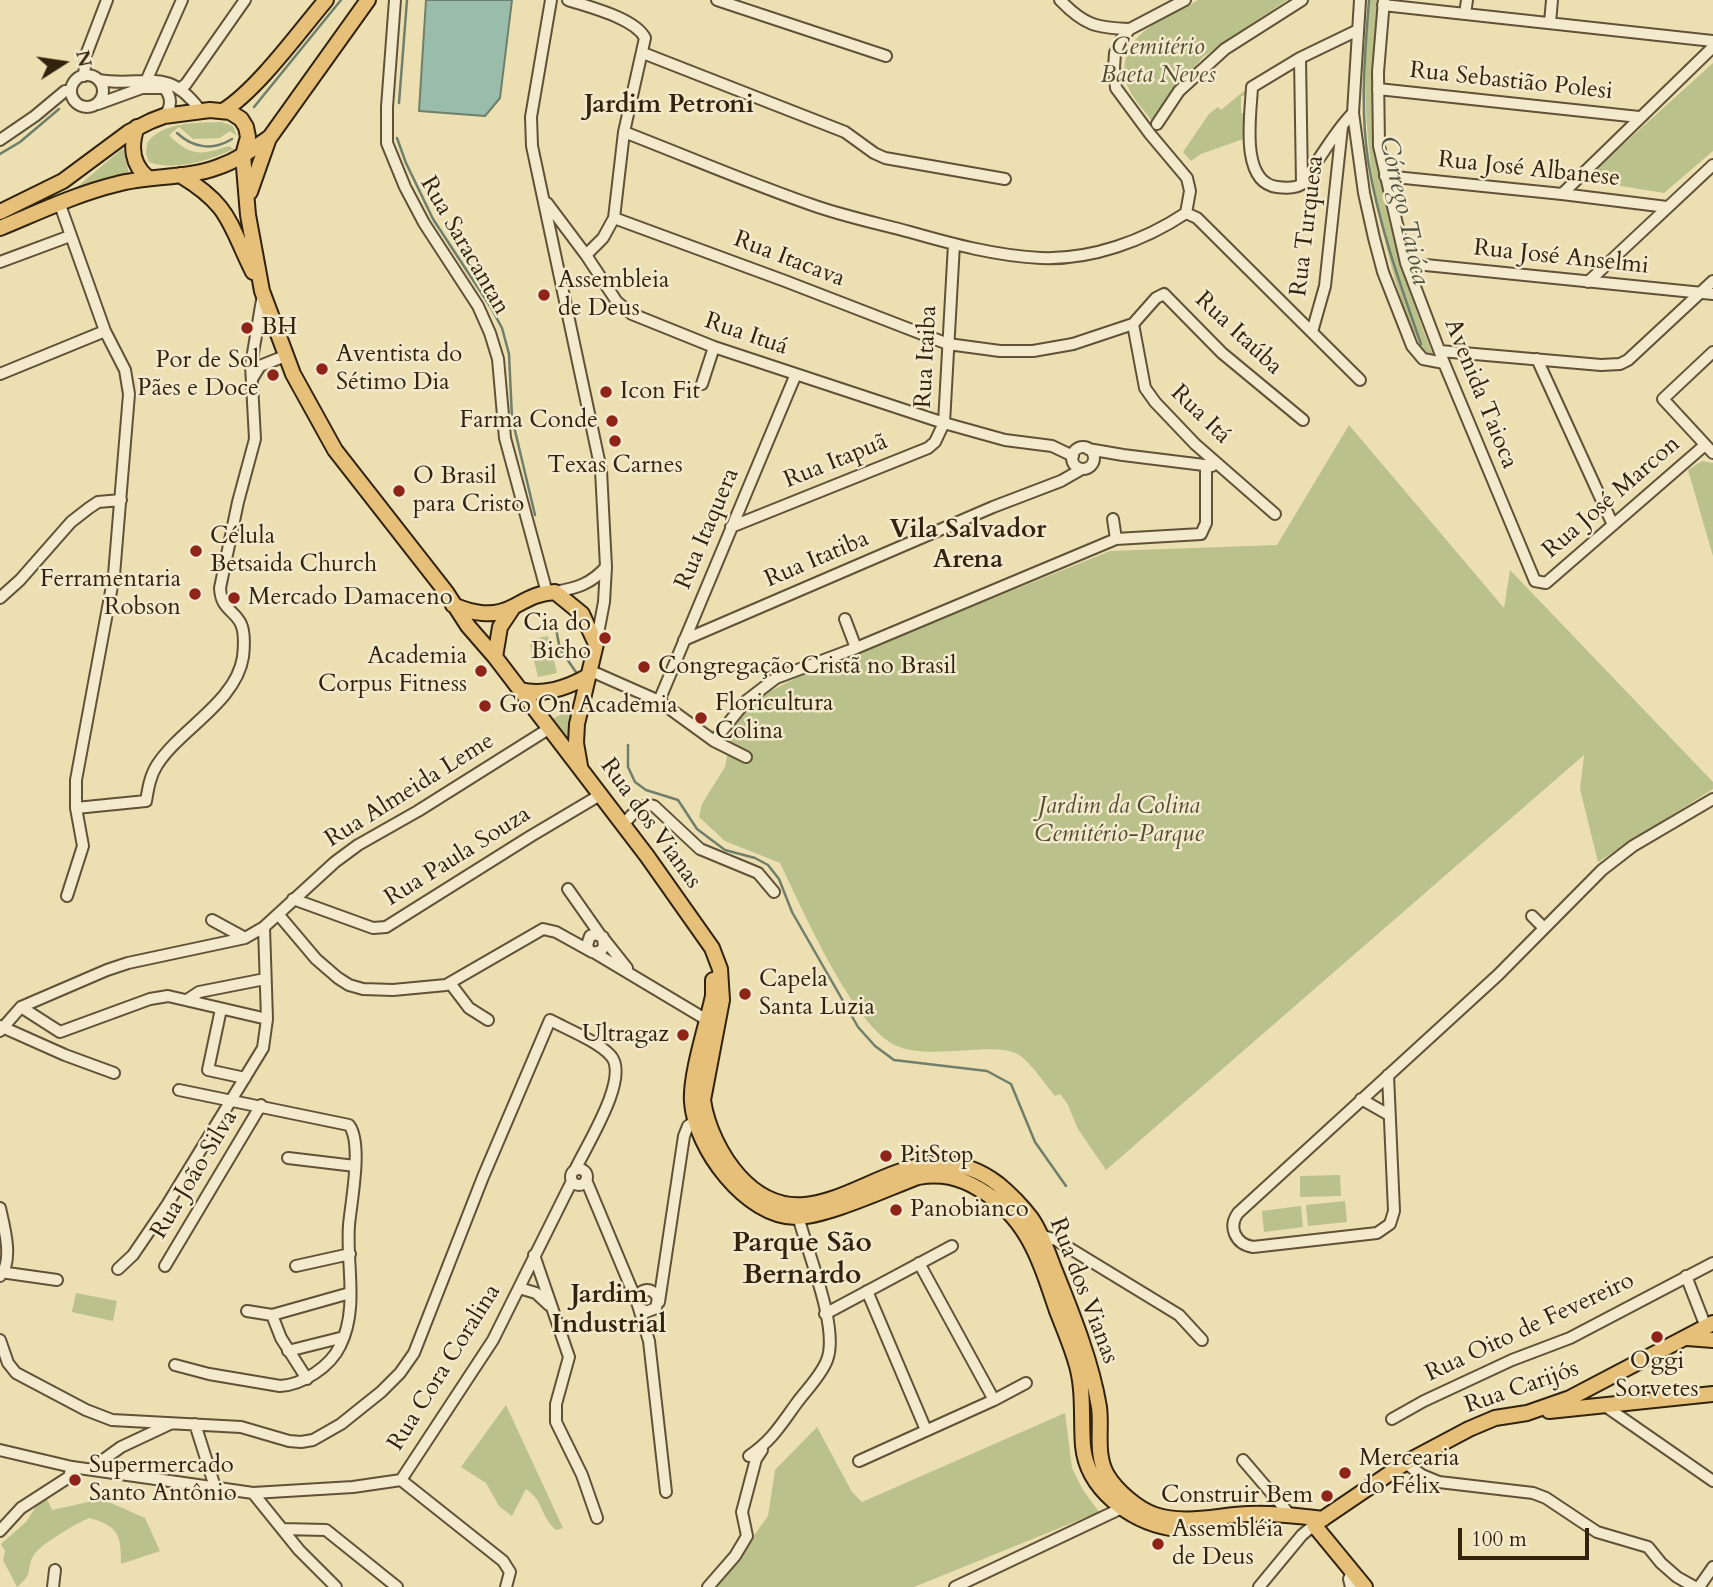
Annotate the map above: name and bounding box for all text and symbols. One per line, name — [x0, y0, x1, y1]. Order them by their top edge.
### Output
north arrow — [28, 28, 98, 98]
park label: Cemitério Baeta Neves — [1100, 34, 1216, 90]
text: N — [69, 48, 98, 69]
street label: Rua Sebastião Polesi — [1408, 57, 1614, 107]
district label: Jardim Petroni — [584, 90, 754, 122]
water label: Córrego Taióca — [1371, 134, 1435, 288]
street label: Rua José Albanese — [1437, 146, 1621, 194]
street label: Rua Turquesa — [1285, 154, 1331, 298]
street label: Rua Saracantan — [413, 172, 515, 320]
street label: Rua Itacava — [729, 226, 849, 294]
street label: Rua José Anselmi — [1472, 234, 1650, 282]
place label: Assembleia de Deus — [558, 267, 669, 323]
street label: Rua Itaúba — [1188, 286, 1288, 382]
marker: Assembleia de Deus — [536, 287, 552, 303]
street label: Rua Itaiba — [910, 305, 944, 409]
street label: Rua Ituá — [701, 307, 791, 363]
place label: BH — [261, 314, 297, 342]
street label: Avenida Taioca — [1437, 315, 1523, 473]
marker: BH — [239, 320, 255, 336]
place label: Aventista do Sétimo Dia — [336, 341, 462, 397]
place label: Por de Sol Pães e Doce — [137, 347, 259, 403]
marker: Aventista do Sétimo Dia — [314, 361, 330, 377]
marker: Por de Sol Pães e Doce — [265, 367, 281, 383]
place label: Icon Fit — [620, 378, 700, 406]
street label: Rua Itá — [1164, 379, 1236, 451]
marker: Icon Fit — [598, 384, 614, 400]
place label: Farma Conde — [459, 407, 598, 435]
marker: Farma Conde — [604, 413, 620, 429]
street label: Rua Itapuã — [780, 428, 892, 496]
street label: Rua José Marcon — [1538, 431, 1686, 565]
marker: Texas Carnes — [607, 433, 623, 449]
place label: Texas Carnes — [547, 452, 683, 480]
place label: O Brasil para Cristo — [413, 463, 524, 519]
street label: Rua Itaquera — [670, 464, 746, 594]
marker: O Brasil para Cristo — [391, 483, 407, 499]
district label: Vila Salvador Arena — [890, 515, 1046, 576]
place label: Célula Betsaida Church — [210, 523, 377, 579]
street label: Rua Itatiba — [761, 525, 873, 595]
marker: Célula Betsaida Church — [188, 543, 204, 559]
place label: Ferramentaria Robson — [40, 566, 181, 622]
place label: Mercado Damaceno — [248, 584, 453, 612]
marker: Ferramentaria Robson — [187, 586, 203, 602]
marker: Mercado Damaceno — [226, 590, 242, 606]
place label: Cia do Bicho — [523, 610, 591, 666]
marker: Cia do Bicho — [597, 630, 613, 646]
place label: Academia Corpus Fitness — [318, 643, 467, 699]
place label: Congregação Cristã no Brasil — [658, 653, 956, 681]
marker: Congregação Cristã no Brasil — [636, 659, 652, 675]
marker: Academia Corpus Fitness — [473, 663, 489, 679]
place label: Floricultura Colina — [715, 690, 833, 746]
place label: Go On Academia — [499, 692, 678, 720]
marker: Go On Academia — [477, 698, 493, 714]
marker: Floricultura Colina — [693, 710, 709, 726]
street label: Rua Almeida Leme — [320, 727, 500, 855]
street label: Rua dos Vianas — [593, 753, 707, 895]
park label: Jardim da Colina Cemitério-Parque — [1034, 793, 1204, 849]
street label: Rua Paula Souza — [380, 801, 536, 913]
place label: Capela Santa Luzia — [759, 966, 875, 1022]
marker: Capela Santa Luzia — [737, 986, 753, 1002]
place label: Ultragaz — [582, 1021, 669, 1049]
marker: Ultragaz — [675, 1027, 691, 1043]
street label: Rua João Silva — [145, 1105, 245, 1245]
place label: PitStop — [900, 1142, 974, 1170]
marker: PitStop — [878, 1148, 894, 1164]
place label: Panobianco — [910, 1196, 1029, 1224]
marker: Panobianco — [888, 1202, 904, 1218]
street label: Rua dos Vianas — [1042, 1214, 1124, 1368]
district label: Parque São Bernardo — [732, 1228, 872, 1294]
street label: Rua Oito de Fevereiro — [1421, 1267, 1639, 1389]
street label: Rua Cora Coralina — [382, 1279, 508, 1457]
district label: Jardim Industrial — [552, 1280, 666, 1342]
marker: Oggi Sorvetes — [1649, 1329, 1665, 1345]
place label: Oggi Sorvetes — [1615, 1348, 1699, 1404]
street label: Rua Carijós — [1461, 1355, 1583, 1421]
place label: Mercearia do Félix — [1359, 1445, 1459, 1501]
place label: Supermercado Santo Antônio — [89, 1452, 237, 1508]
marker: Mercearia do Félix — [1337, 1465, 1353, 1481]
marker: Supermercado Santo Antônio — [67, 1472, 83, 1488]
place label: Construir Bem — [1161, 1482, 1313, 1510]
marker: Construir Bem — [1319, 1488, 1335, 1504]
scale bar — [1461, 1514, 1592, 1558]
place label: Assembléia de Deus — [1172, 1516, 1283, 1572]
text: 100 m — [1471, 1525, 1527, 1554]
marker: Assembléia de Deus — [1150, 1536, 1166, 1552]

